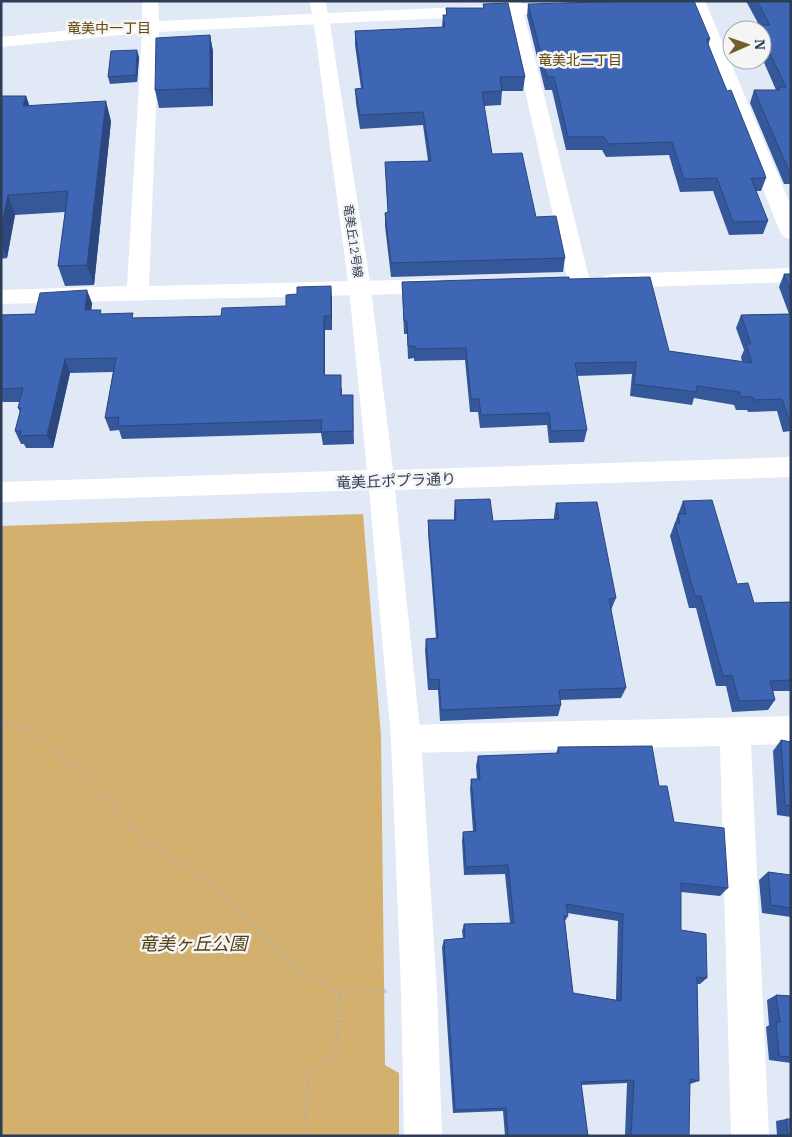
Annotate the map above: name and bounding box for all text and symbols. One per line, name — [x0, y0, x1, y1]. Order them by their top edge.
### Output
district label: 竜美中一丁目 — [67, 19, 151, 37]
north arrow — [722, 20, 772, 70]
text: N — [751, 39, 769, 50]
district label: 竜美北二丁目 — [538, 51, 622, 69]
street label: 竜美丘12号線 — [341, 203, 366, 279]
street label: 竜美丘ポプラ通り — [336, 469, 456, 492]
park label: 竜美ヶ丘公園 — [139, 932, 250, 955]

